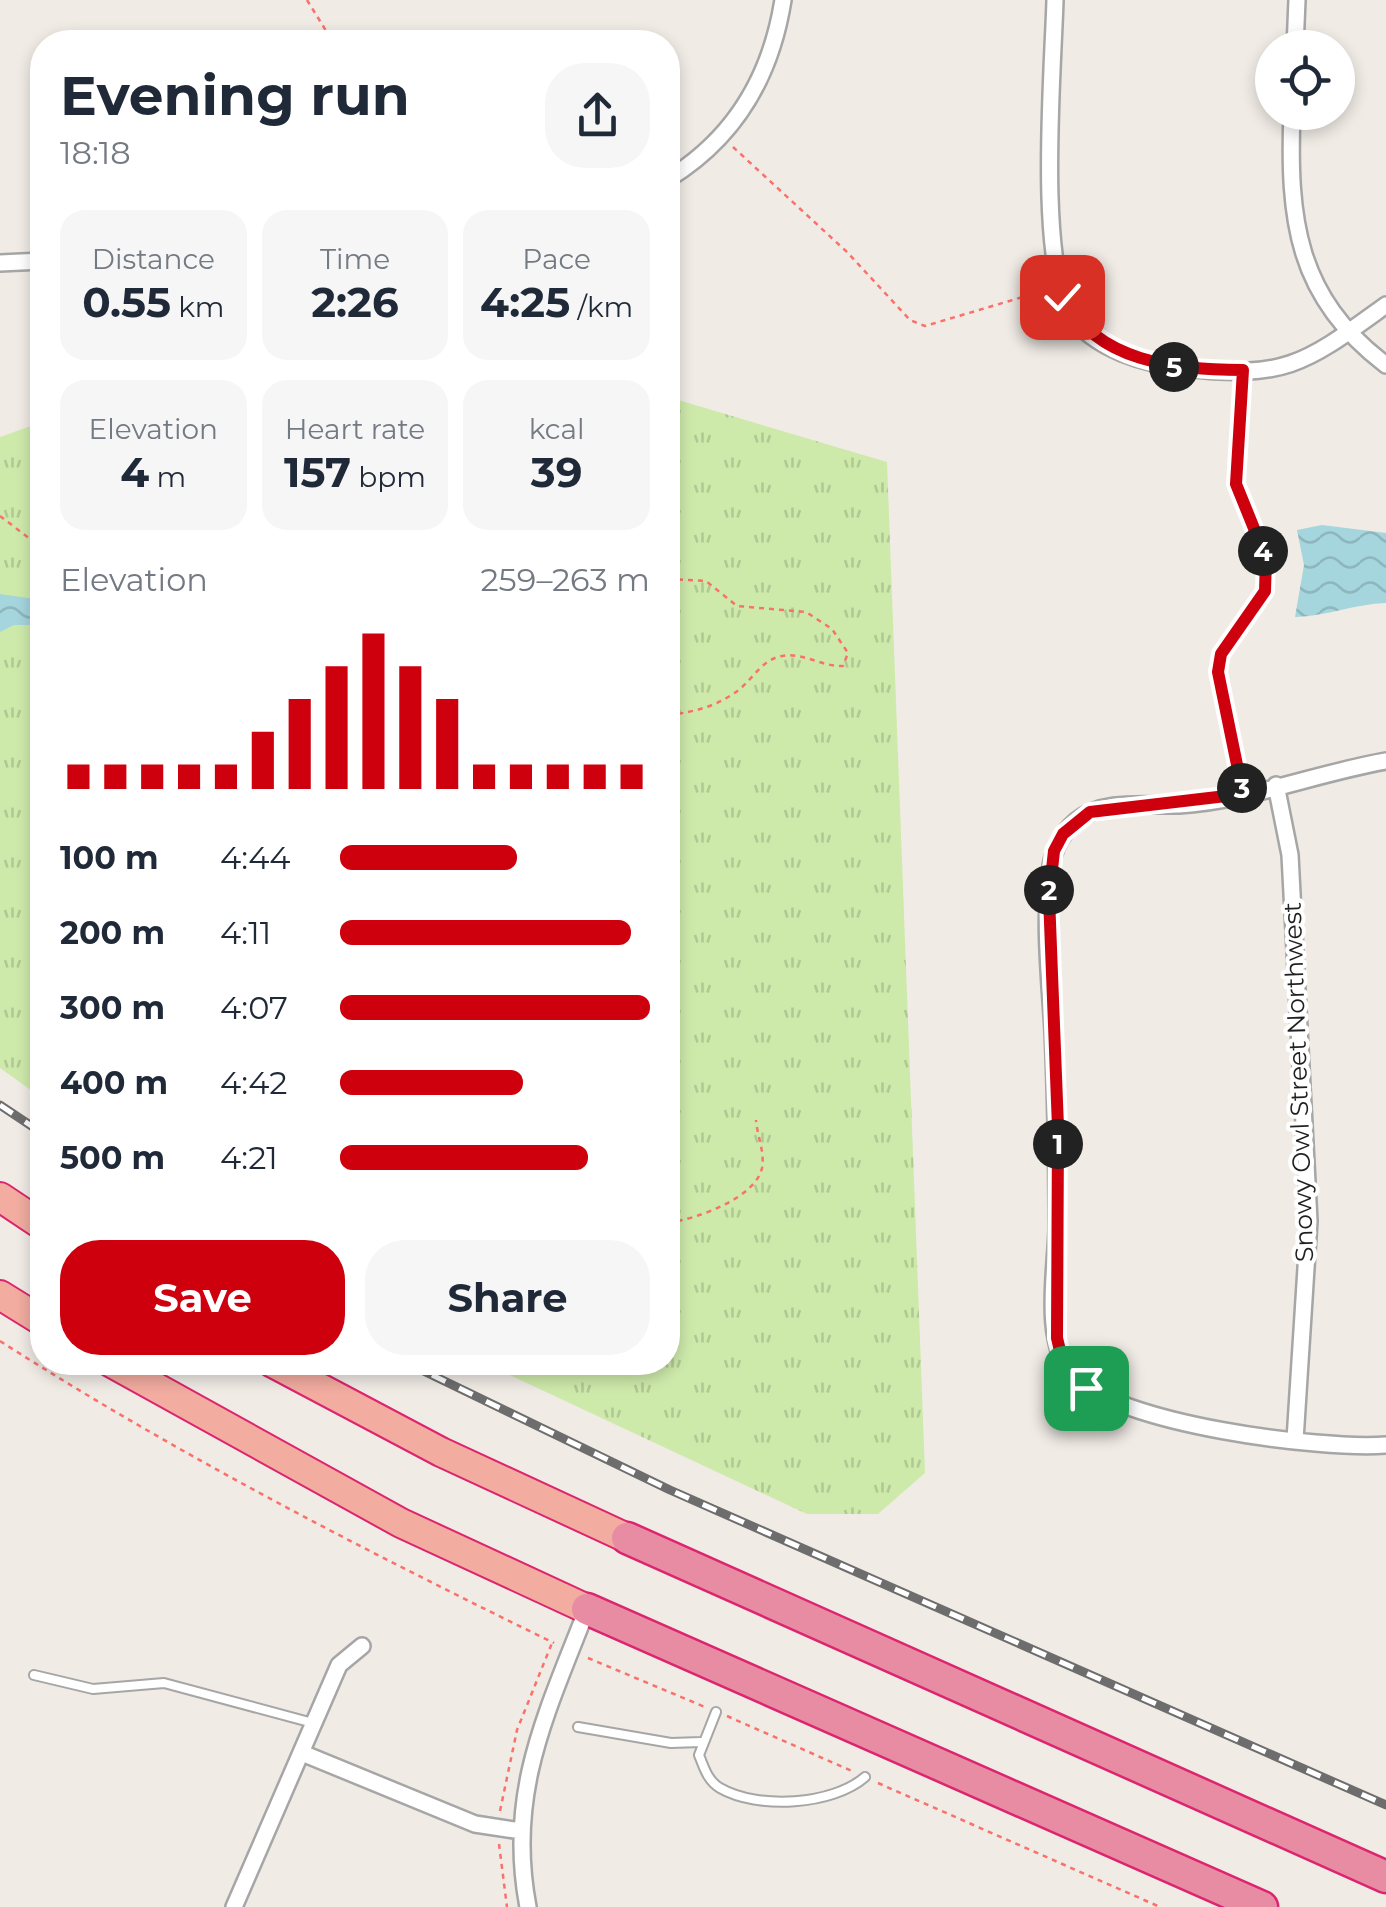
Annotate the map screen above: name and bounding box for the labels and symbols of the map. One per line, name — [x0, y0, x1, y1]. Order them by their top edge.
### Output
pin — [1020, 255, 1105, 340]
pin: 5 — [1149, 342, 1199, 392]
pin: 4 — [1238, 526, 1288, 576]
pin: 3 — [1217, 763, 1267, 813]
pin: 2 — [1024, 865, 1074, 915]
street label: Snowy Owl Street Northwest — [1277, 902, 1319, 1262]
pin: 1 — [1033, 1119, 1083, 1169]
pin — [1044, 1346, 1129, 1431]

